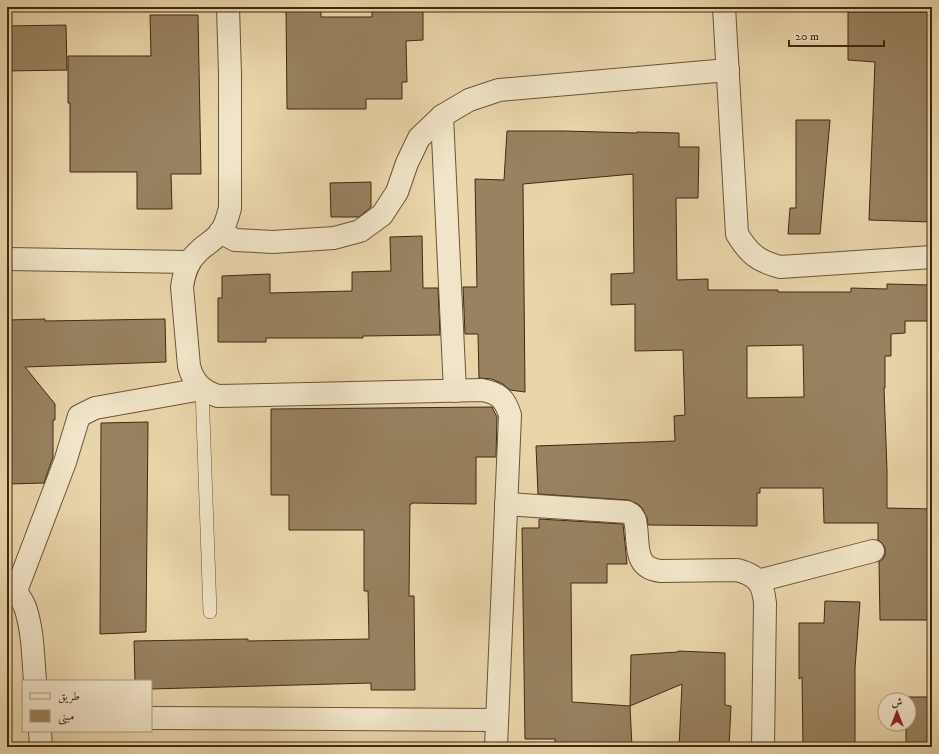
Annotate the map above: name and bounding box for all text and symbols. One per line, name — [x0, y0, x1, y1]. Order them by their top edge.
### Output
scale bar — [789, 22, 884, 48]
text: 20 m — [795, 29, 819, 44]
legend — [22, 680, 152, 732]
text: طريق — [58, 689, 80, 704]
north arrow — [877, 692, 917, 732]
text: ش — [892, 696, 903, 710]
text: مبنى — [58, 709, 74, 725]

